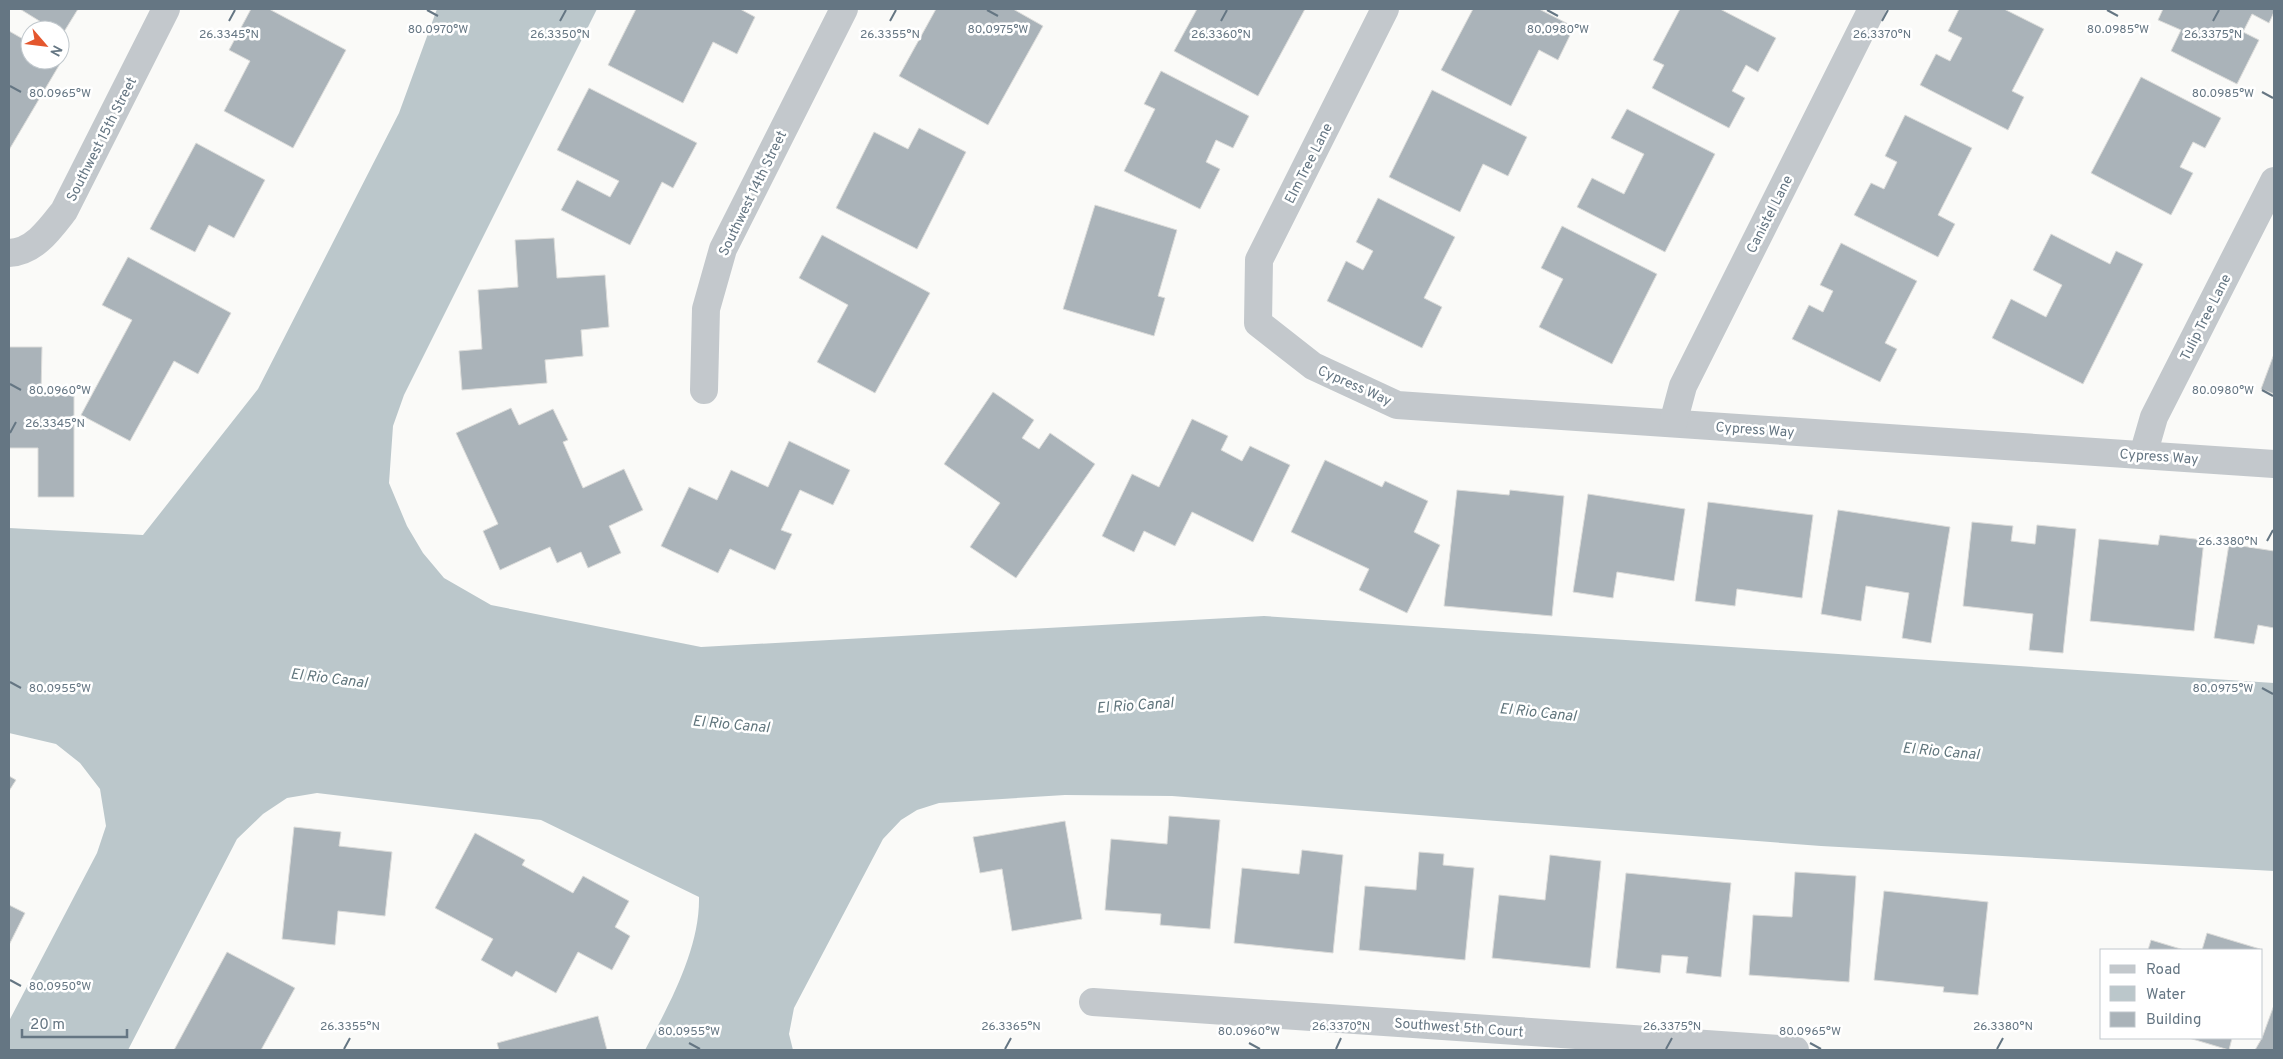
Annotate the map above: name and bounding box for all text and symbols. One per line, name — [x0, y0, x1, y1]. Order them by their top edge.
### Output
north arrow — [20, 20, 70, 70]
text: 80.0970°W — [408, 22, 468, 38]
text: 80.0975°W — [968, 22, 1028, 38]
text: 80.0980°W — [1527, 22, 1589, 38]
text: 80.0985°W — [2087, 22, 2149, 38]
text: 26.3345°N — [199, 27, 259, 43]
text: 26.3350°N — [530, 27, 590, 43]
text: 26.3355°N — [860, 27, 920, 43]
text: 26.3360°N — [1191, 27, 1251, 43]
text: 26.3370°N — [1853, 27, 1911, 43]
text: 26.3375°N — [2184, 27, 2242, 43]
text: N — [45, 42, 65, 59]
street label: Southwest 15th Street — [64, 75, 141, 205]
text: 80.0965°W — [29, 86, 91, 102]
text: 80.0985°W — [2192, 86, 2254, 102]
street label: Elm Tree Lane — [1282, 120, 1337, 207]
street label: Southwest 14th Street — [716, 128, 791, 259]
street label: Canistel Lane — [1743, 173, 1797, 256]
street label: Tulip Tree Lane — [2177, 272, 2235, 364]
street label: Cypress Way — [1315, 363, 1394, 410]
text: 80.0960°W — [29, 383, 91, 399]
text: 80.0980°W — [2192, 383, 2254, 399]
text: 26.3345°N — [25, 416, 85, 432]
street label: Cypress Way — [1715, 419, 1795, 442]
street label: Cypress Way — [2119, 446, 2199, 469]
text: 26.3380°N — [2198, 534, 2258, 550]
water label: El Rio Canal — [289, 665, 369, 694]
text: 80.0955°W — [29, 681, 91, 697]
text: 80.0975°W — [2193, 681, 2253, 697]
water label: El Rio Canal — [1096, 694, 1175, 719]
water label: El Rio Canal — [1498, 700, 1578, 727]
water label: El Rio Canal — [692, 713, 771, 738]
water label: El Rio Canal — [1902, 740, 1981, 765]
legend — [2100, 949, 2263, 1039]
text: Road — [2146, 961, 2181, 980]
text: 80.0950°W — [29, 979, 91, 995]
text: Water — [2146, 986, 2186, 1005]
scale bar — [22, 1006, 128, 1038]
text: Building — [2146, 1011, 2201, 1030]
street label: Southwest 5th Court — [1394, 1015, 1524, 1041]
text: 20 m — [30, 1016, 65, 1035]
text: 26.3355°N — [320, 1019, 380, 1035]
text: 26.3365°N — [981, 1019, 1041, 1035]
text: 26.3370°N — [1312, 1019, 1370, 1035]
text: 26.3375°N — [1643, 1019, 1701, 1035]
text: 26.3380°N — [1973, 1019, 2033, 1035]
text: 80.0955°W — [658, 1024, 720, 1040]
text: 80.0960°W — [1218, 1024, 1280, 1040]
text: 80.0965°W — [1779, 1024, 1841, 1040]

